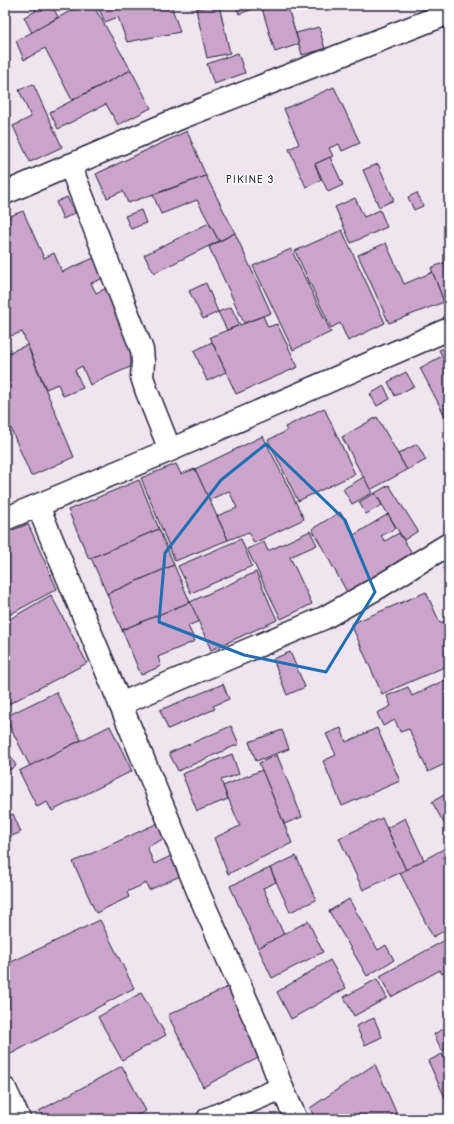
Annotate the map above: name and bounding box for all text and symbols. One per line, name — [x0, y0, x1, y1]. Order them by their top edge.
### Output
district label: PIKINE 3 — [226, 173, 274, 186]

